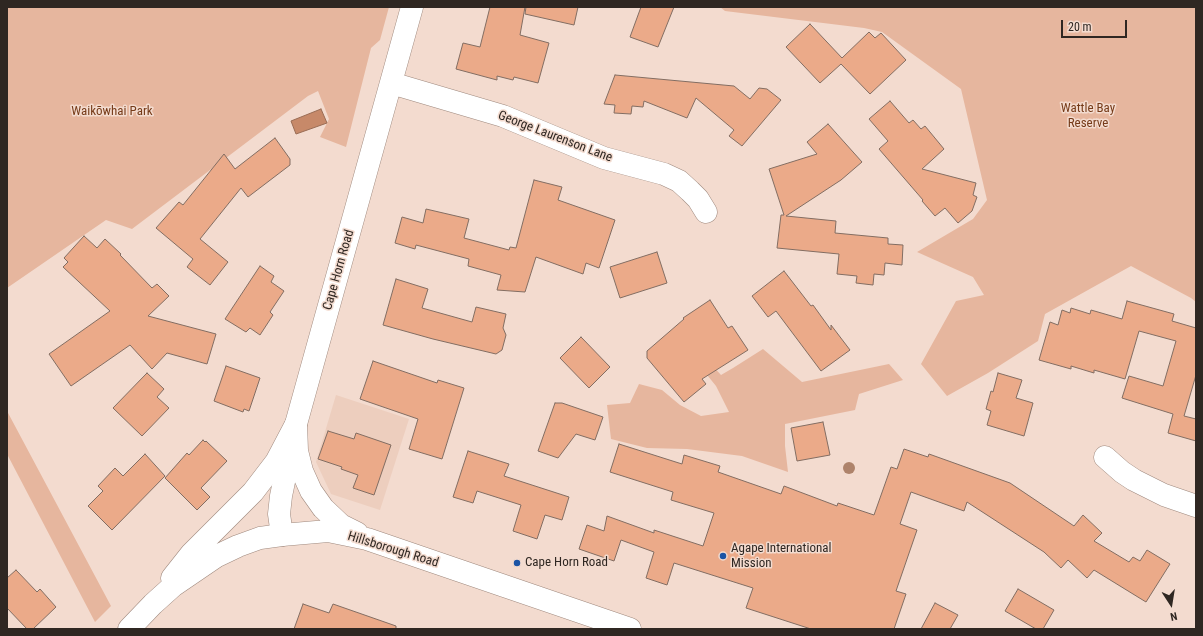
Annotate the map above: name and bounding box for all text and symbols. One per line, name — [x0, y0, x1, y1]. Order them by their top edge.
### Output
scale bar — [1063, 12, 1129, 38]
text: 20 m — [1068, 20, 1092, 34]
park label: Wattle Bay Reserve — [1061, 101, 1115, 132]
park label: Waikōwhai Park — [71, 104, 153, 120]
street label: George Laurenson Lane — [496, 108, 614, 166]
street label: Cape Horn Road — [320, 228, 358, 312]
street label: Hillsborough Road — [346, 529, 440, 571]
place label: Agape International Mission — [731, 541, 831, 572]
marker: Agape International Mission — [718, 551, 728, 561]
place label: Cape Horn Road — [525, 555, 608, 571]
marker: Cape Horn Road — [512, 558, 522, 568]
north arrow — [1151, 584, 1191, 624]
text: N — [1169, 609, 1178, 623]

